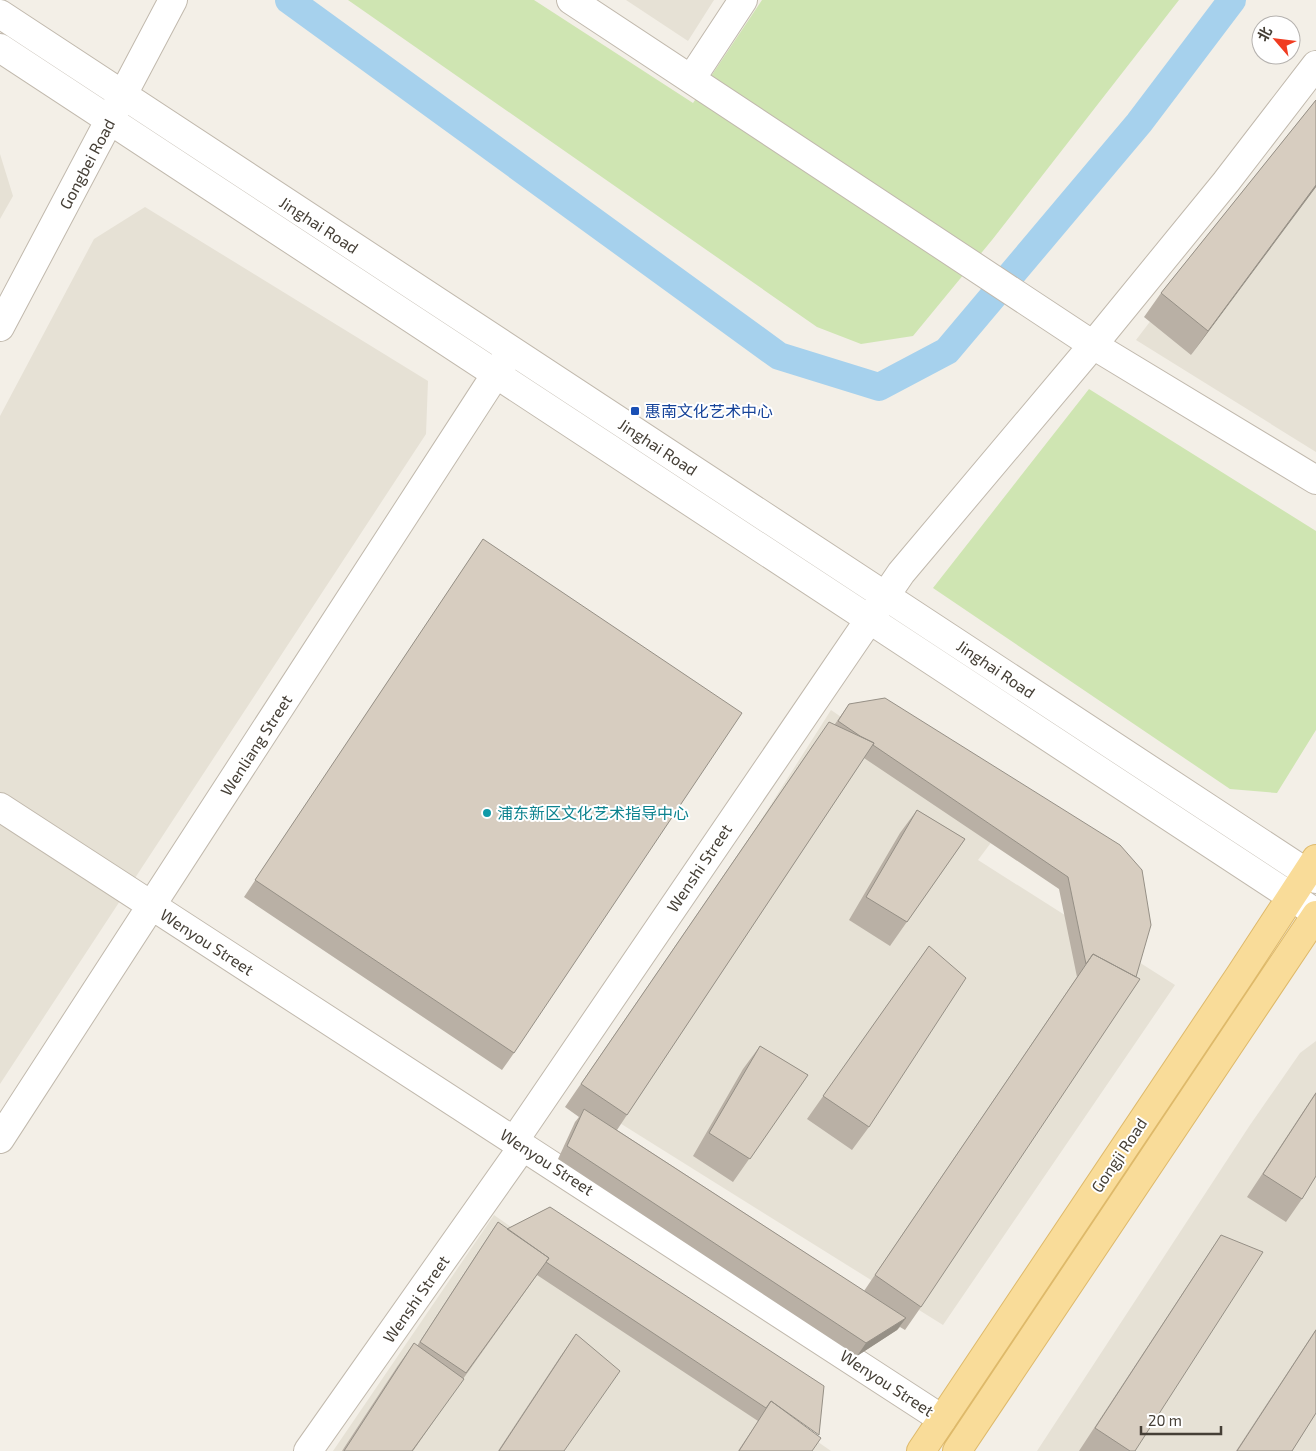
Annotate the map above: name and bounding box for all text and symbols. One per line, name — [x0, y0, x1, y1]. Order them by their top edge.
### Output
north arrow — [1251, 15, 1301, 65]
text: 北 — [1253, 23, 1275, 44]
street label: Gongbei Road — [55, 115, 118, 212]
street label: Jinghai Road — [276, 192, 362, 257]
place label: 惠南文化艺术中心 — [645, 401, 773, 420]
marker: 惠南文化艺术中心 — [629, 405, 641, 417]
street label: Jinghai Road — [615, 414, 701, 479]
street label: Jinghai Road — [954, 636, 1039, 702]
street label: Wenliang Street — [216, 691, 295, 799]
place label: 浦东新区文化艺术指导中心 — [497, 803, 689, 822]
marker: 浦东新区文化艺术指导中心 — [481, 807, 493, 819]
street label: Wenshi Street — [662, 820, 735, 915]
street label: Wenyou Street — [157, 904, 257, 979]
street label: Gongji Road — [1087, 1114, 1151, 1196]
street label: Wenyou Street — [497, 1124, 597, 1199]
street label: Wenshi Street — [378, 1251, 453, 1346]
street label: Wenyou Street — [837, 1345, 937, 1420]
scale bar — [1141, 1404, 1221, 1436]
text: 20 m — [1148, 1411, 1182, 1429]

